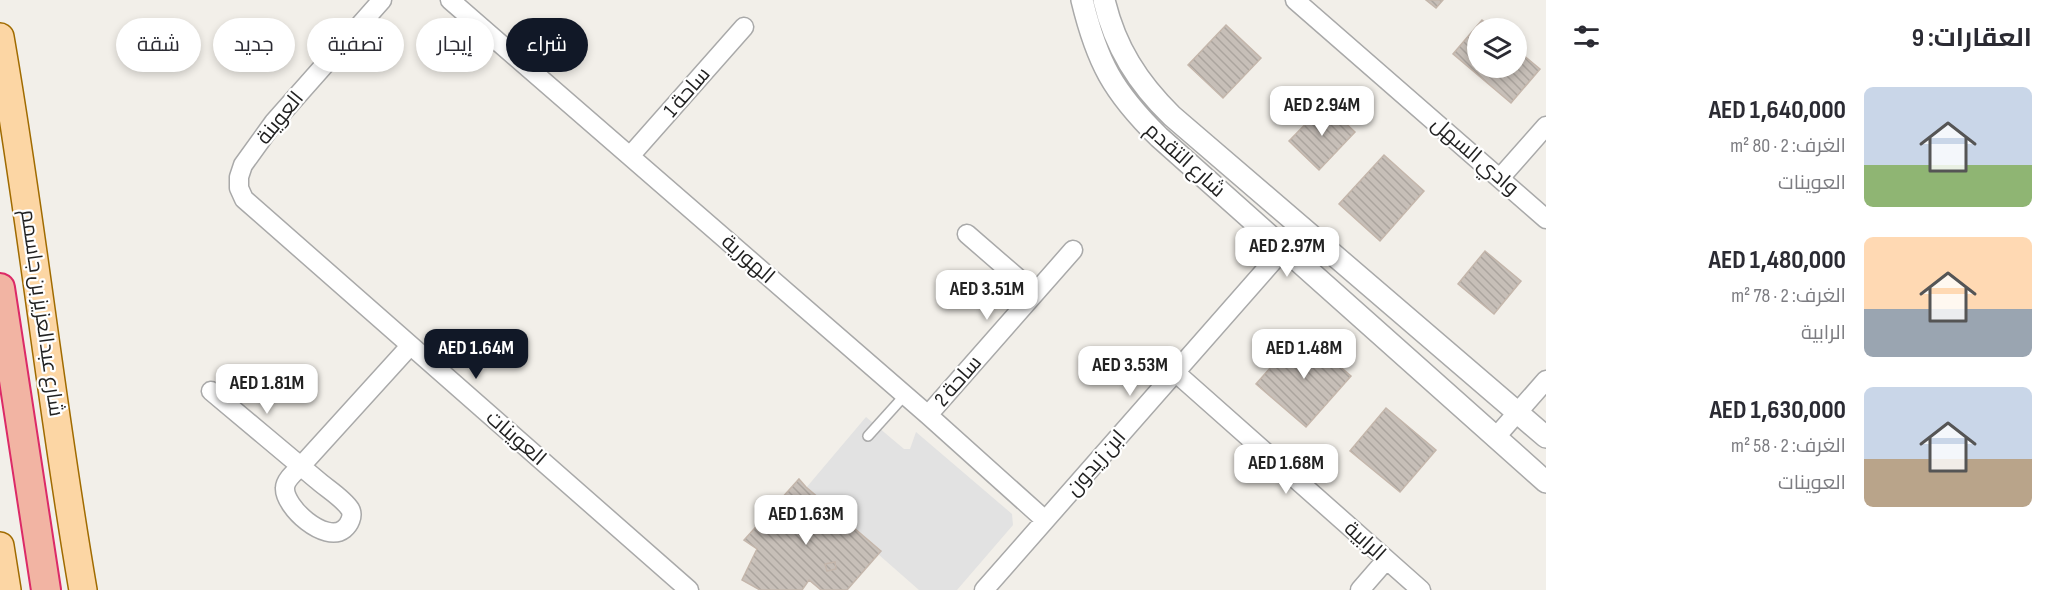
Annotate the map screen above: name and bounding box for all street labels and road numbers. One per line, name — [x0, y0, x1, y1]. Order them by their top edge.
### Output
street label: ساحة 1 — [659, 62, 715, 122]
street label: العوينة — [251, 86, 309, 150]
street label: وادي السهل — [1424, 111, 1524, 203]
street label: شارع التقدم — [1139, 117, 1230, 203]
street label: شارع عبدالعزيز بن جاسمم — [14, 208, 69, 418]
street label: الهورية — [716, 229, 780, 289]
street label: ساحة 2 — [929, 350, 987, 412]
street label: العوينات — [481, 405, 551, 471]
street label: ابن زيدون — [1061, 425, 1131, 501]
street label: الرابية — [1339, 516, 1391, 566]

